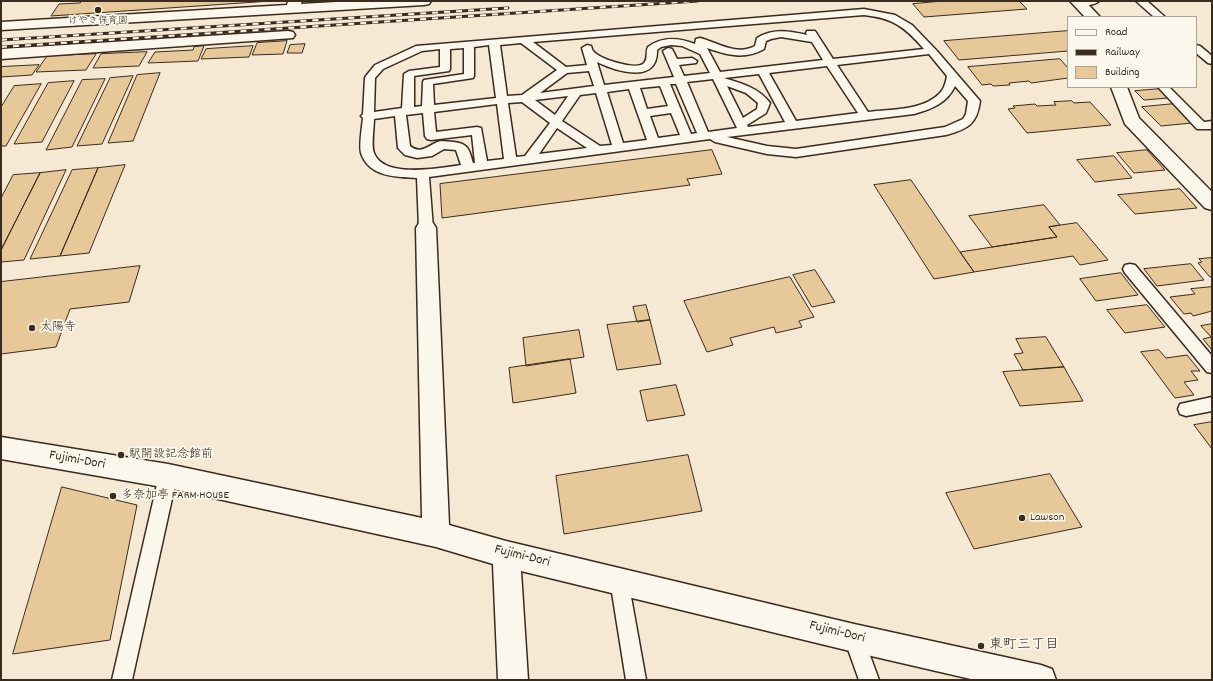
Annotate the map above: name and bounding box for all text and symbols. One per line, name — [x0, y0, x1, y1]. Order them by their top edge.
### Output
marker: けやき保育園 — [93, 5, 103, 15]
place label: けやき保育園 — [68, 16, 128, 28]
legend — [1067, 16, 1197, 88]
text: Road — [1105, 24, 1127, 41]
text: Railway — [1105, 44, 1140, 61]
text: Building — [1105, 64, 1140, 81]
place label: 太陽寺 — [40, 321, 76, 335]
marker: 太陽寺 — [27, 323, 37, 333]
street label: Fujimi-Dori — [48, 448, 106, 474]
place label: 駅開設記念館前 — [129, 448, 213, 462]
marker: 駅開設記念館前 — [116, 450, 126, 460]
place label: 多奈加亭 FARM HOUSE — [121, 489, 229, 503]
marker: 多奈加亭 FARM HOUSE — [108, 491, 118, 501]
place label: Lawson — [1030, 511, 1064, 525]
marker: Lawson — [1017, 513, 1027, 523]
street label: Fujimi-Dori — [492, 542, 552, 572]
street label: Fujimi-Dori — [807, 618, 867, 648]
place label: 東町三丁目 — [989, 638, 1059, 654]
marker: 東町三丁目 — [976, 641, 986, 651]

